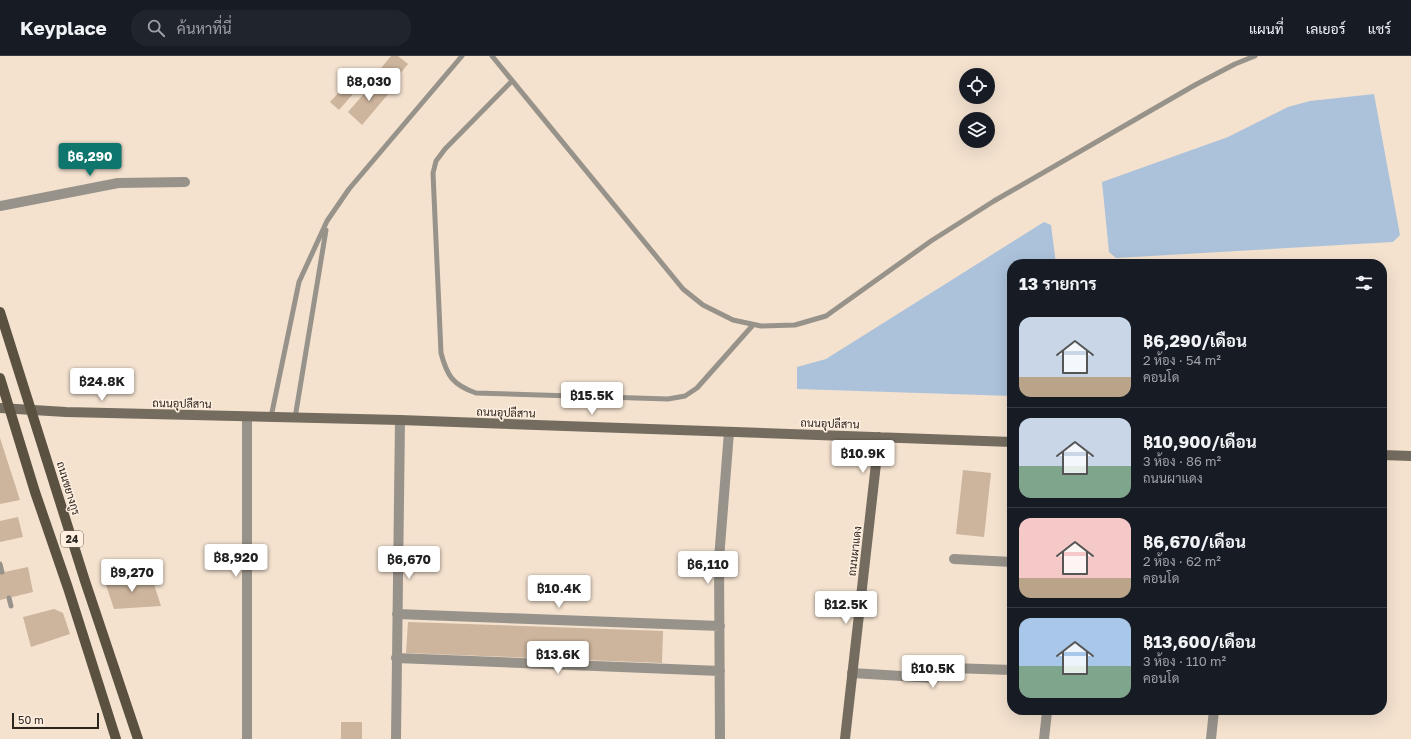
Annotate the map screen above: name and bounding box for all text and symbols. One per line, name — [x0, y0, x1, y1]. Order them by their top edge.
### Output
search box — [131, 10, 411, 46]
text: Keyplace — [20, 16, 107, 39]
icon: search — [145, 17, 167, 39]
text: ค้นหาที่นี่ — [177, 19, 232, 37]
text: แผนที่ — [1249, 20, 1284, 37]
text: เลเยอร์ — [1306, 20, 1346, 37]
text: แชร์ — [1368, 20, 1391, 37]
pin: ฿8,030 — [336, 68, 402, 102]
map controls — [959, 68, 995, 148]
button: locate — [959, 68, 995, 104]
text: ฿8,030 — [346, 73, 392, 89]
button: layers — [959, 112, 995, 148]
pin: ฿6,290 — [57, 143, 123, 177]
text: ฿6,290 — [68, 148, 112, 164]
icon: filters — [1353, 272, 1375, 294]
text: 13 รายการ — [1019, 273, 1097, 294]
text: ฿6,290/เดือน — [1143, 330, 1247, 351]
icon: home — [1051, 333, 1099, 381]
text: 2 ห้อง · 54 m² — [1143, 352, 1221, 368]
pin: ฿24.8K — [69, 368, 135, 402]
text: คอนโด — [1143, 369, 1179, 385]
text: ฿24.8K — [79, 373, 125, 389]
pin: ฿15.5K — [559, 382, 625, 416]
text: ฿15.5K — [570, 387, 614, 403]
street label: ถนนอุปลีสาน — [152, 395, 212, 413]
street label: ถนนอุปลีสาน — [476, 403, 536, 423]
street label: ถนนอุปลีสาน — [800, 414, 860, 434]
text: ฿10,900/เดือน — [1143, 431, 1257, 452]
icon: home — [1051, 434, 1099, 482]
pin: ฿10.9K — [830, 440, 896, 474]
text: ฿10.9K — [841, 445, 885, 461]
text: 3 ห้อง · 86 m² — [1143, 453, 1221, 469]
street label: ถนนชยางกูร — [53, 460, 83, 517]
text: ถนนผาแดง — [1143, 470, 1203, 486]
street label: ถนนผาแดง — [844, 525, 864, 577]
road number: 24 — [61, 531, 83, 547]
text: ฿6,670/เดือน — [1143, 531, 1246, 552]
icon: home — [1051, 534, 1099, 582]
pin: ฿8,920 — [203, 544, 269, 578]
pin: ฿6,670 — [376, 546, 442, 580]
text: ฿8,920 — [214, 549, 258, 565]
text: ฿6,670 — [387, 551, 431, 567]
pin: ฿6,110 — [675, 551, 741, 585]
text: 2 ห้อง · 62 m² — [1143, 553, 1221, 569]
text: ฿6,110 — [687, 556, 729, 572]
pin: ฿9,270 — [99, 559, 165, 593]
text: ฿9,270 — [110, 564, 154, 580]
text: คอนโด — [1143, 570, 1179, 586]
pin: ฿10.4K — [526, 575, 592, 609]
text: ฿10.4K — [537, 580, 581, 596]
pin: ฿12.5K — [813, 591, 879, 625]
text: ฿12.5K — [824, 596, 868, 612]
text: ฿13,600/เดือน — [1143, 631, 1256, 652]
icon: home — [1051, 634, 1099, 682]
pin: ฿13.6K — [525, 641, 591, 675]
text: ฿13.6K — [536, 646, 580, 662]
text: 3 ห้อง · 110 m² — [1143, 653, 1226, 669]
pin: ฿10.5K — [900, 655, 966, 689]
text: ฿10.5K — [911, 660, 955, 676]
text: คอนโด — [1143, 670, 1179, 686]
scale bar — [12, 711, 99, 730]
text: 50 m — [18, 713, 44, 726]

